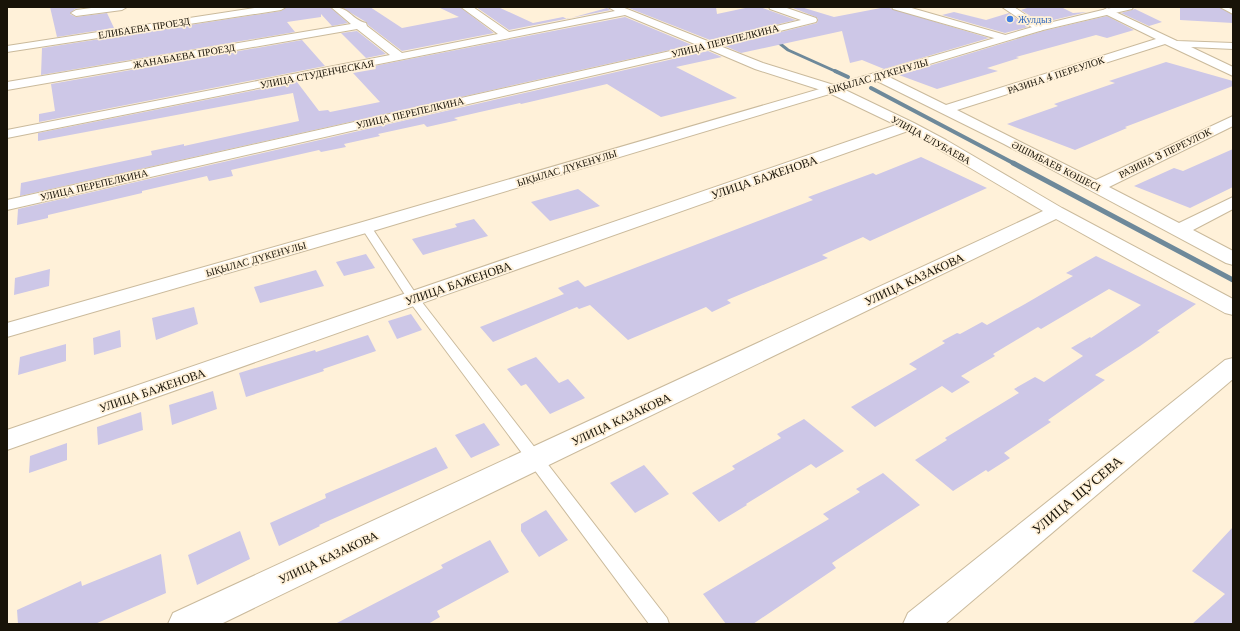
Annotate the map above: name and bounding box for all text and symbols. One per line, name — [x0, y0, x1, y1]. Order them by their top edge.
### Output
place label: Жулдыз — [1018, 13, 1052, 26]
street label: ЕЛИБАЕВА ПРОЕЗД — [97, 14, 191, 42]
marker: Жулдыз — [1005, 14, 1015, 24]
street label: УЛИЦА ПЕРЕПЕЛКИНА — [670, 21, 781, 61]
street label: ЖАНАБАЕВА ПРОЕЗД — [132, 41, 236, 71]
street label: РАЗИНА 4 ПЕРЕУЛОК — [1006, 53, 1106, 97]
street label: ЫҚЫЛАС ДҮКЕНҰЛЫ — [826, 55, 930, 97]
street label: УЛИЦА СТУДЕНЧЕСКАЯ — [259, 56, 376, 91]
street label: УЛИЦА ПЕРЕПЕЛКИНА — [355, 94, 466, 132]
street label: УЛИЦА ЕЛУБАЕВА — [889, 113, 974, 168]
street label: РАЗИНА 3 ПЕРЕУЛОК — [1117, 125, 1214, 181]
street label: ӘШІМБАЕВ КӨШЕСІ — [1009, 138, 1103, 194]
street label: ЫҚЫЛАС ДҮКЕНҰЛЫ — [515, 147, 619, 189]
street label: УЛИЦА БАЖЕНОВА — [709, 152, 819, 202]
street label: УЛИЦА ПЕРЕПЕЛКИНА — [39, 166, 150, 204]
street label: ЫҚЫЛАС ДҮКЕНҰЛЫ — [204, 238, 308, 280]
street label: УЛИЦА КАЗАКОВА — [862, 249, 966, 309]
street label: УЛИЦА БАЖЕНОВА — [403, 258, 513, 308]
street label: УЛИЦА БАЖЕНОВА — [97, 365, 207, 415]
street label: УЛИЦА КАЗАКОВА — [569, 389, 673, 449]
street label: УЛИЦА ЩУСЕВА — [1028, 451, 1127, 538]
street label: УЛИЦА КАЗАКОВА — [276, 527, 380, 587]

